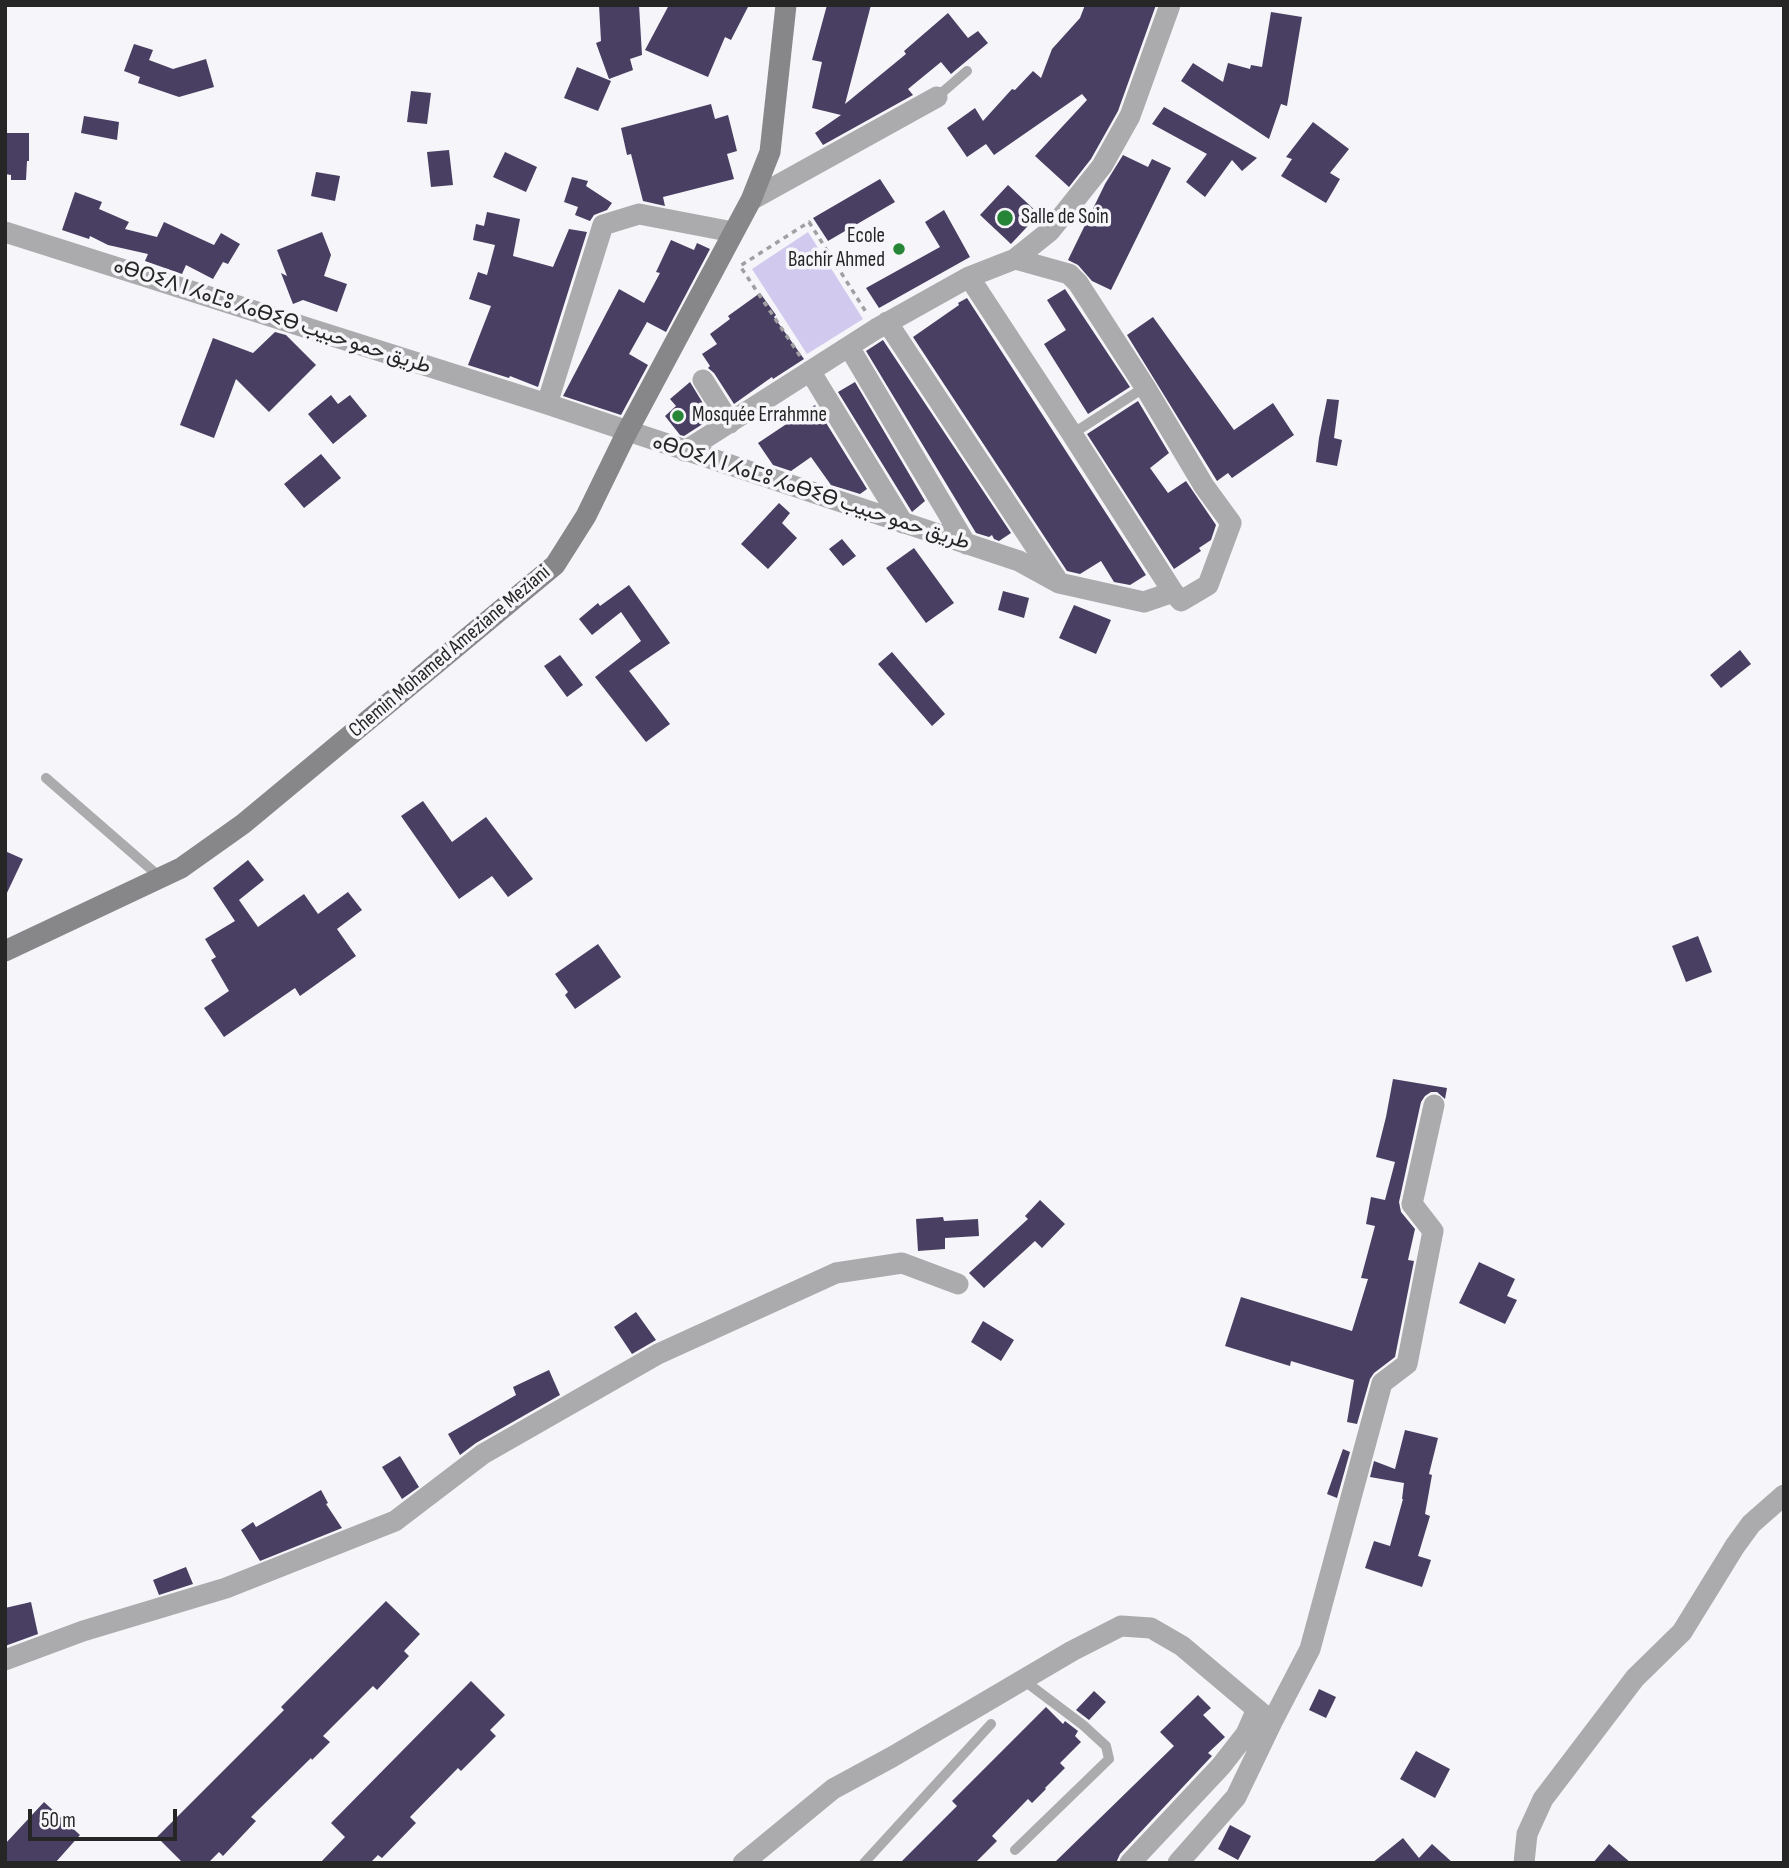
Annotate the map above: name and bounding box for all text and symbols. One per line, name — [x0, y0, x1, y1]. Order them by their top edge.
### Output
place label: Salle de Soin — [1021, 205, 1109, 231]
marker: Salle de Soin — [995, 208, 1015, 228]
place label: Ecole Bachir Ahmed — [788, 224, 885, 274]
marker: Ecole Bachir Ahmed — [891, 241, 907, 257]
street label: ⴰⴱⵔⵉⴷ ⵏ ⵃⴰⵎⵓ ⵃⴰⴱⵉⴱ طريق حمو حبيب — [110, 254, 434, 380]
place label: Mosquée Errahmne — [692, 403, 827, 429]
marker: Mosquée Errahmne — [670, 408, 686, 424]
street label: ⴰⴱⵔⵉⴷ ⵏ ⵃⴰⵎⵓ ⵃⴰⴱⵉⴱ طريق حمو حبيب — [649, 430, 973, 556]
street label: Chemin Mohamed Ameziane Meziani — [344, 561, 556, 743]
scale bar — [32, 1794, 180, 1838]
text: 50 m — [41, 1808, 76, 1833]

